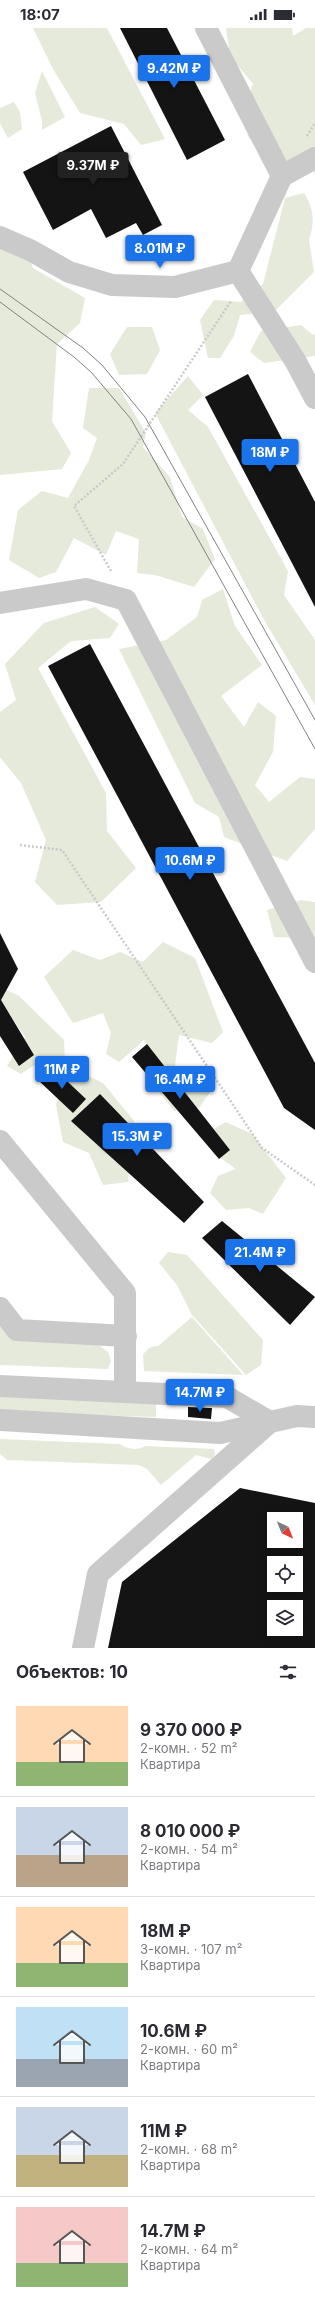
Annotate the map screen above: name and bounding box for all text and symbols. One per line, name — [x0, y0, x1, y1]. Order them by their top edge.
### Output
text: 18:07 — [20, 5, 60, 24]
pin: 9.42M ₽ — [137, 55, 211, 89]
text: 9.42M ₽ — [147, 60, 201, 76]
pin: 9.37M ₽ — [56, 152, 130, 186]
text: 9.37M ₽ — [67, 157, 119, 173]
pin: 8.01M ₽ — [123, 235, 197, 269]
text: 8.01M ₽ — [134, 240, 186, 256]
pin: 18M ₽ — [242, 439, 298, 473]
text: 18M ₽ — [251, 444, 289, 460]
pin: 10.6M ₽ — [153, 847, 227, 881]
text: 10.6M ₽ — [164, 852, 216, 868]
pin: 11M ₽ — [34, 1056, 90, 1090]
text: 11M ₽ — [44, 1061, 80, 1077]
pin: 16.4M ₽ — [143, 1066, 217, 1100]
text: 16.4M ₽ — [154, 1071, 206, 1087]
pin: 15.3M ₽ — [100, 1123, 174, 1157]
text: 15.3M ₽ — [112, 1128, 162, 1144]
pin: 21.4M ₽ — [223, 1239, 297, 1273]
text: 21.4M ₽ — [234, 1244, 286, 1260]
pin: 14.7M ₽ — [163, 1379, 237, 1413]
text: 14.7M ₽ — [175, 1384, 225, 1400]
north arrow — [267, 1512, 303, 1548]
map controls — [267, 1512, 303, 1636]
button: locate — [267, 1556, 303, 1592]
button: layers — [267, 1600, 303, 1636]
icon: filters — [277, 1661, 299, 1683]
text: Объектов: 10 — [16, 1662, 128, 1682]
text: 9 370 000 ₽ — [140, 1720, 242, 1740]
icon: home — [48, 1722, 96, 1770]
text: 2-комн. · 52 m² — [140, 1740, 238, 1756]
text: Квартира — [140, 1756, 201, 1772]
text: 8 010 000 ₽ — [140, 1821, 240, 1841]
icon: home — [48, 1823, 96, 1871]
text: 2-комн. · 54 m² — [140, 1841, 238, 1857]
text: Квартира — [140, 1857, 201, 1873]
text: 18M ₽ — [140, 1921, 191, 1941]
icon: home — [48, 1923, 96, 1971]
text: 3-комн. · 107 m² — [140, 1941, 242, 1957]
text: Квартира — [140, 1957, 201, 1973]
text: 10.6M ₽ — [140, 2021, 207, 2041]
icon: home — [48, 2023, 96, 2071]
text: 2-комн. · 60 m² — [140, 2041, 238, 2057]
text: Квартира — [140, 2057, 201, 2073]
text: 11M ₽ — [140, 2121, 187, 2141]
icon: home — [48, 2123, 96, 2171]
text: 2-комн. · 68 m² — [140, 2141, 238, 2157]
text: Квартира — [140, 2157, 201, 2173]
text: 14.7M ₽ — [140, 2221, 206, 2241]
icon: home — [48, 2223, 96, 2271]
text: 2-комн. · 64 m² — [140, 2241, 238, 2257]
text: Квартира — [140, 2257, 201, 2273]

